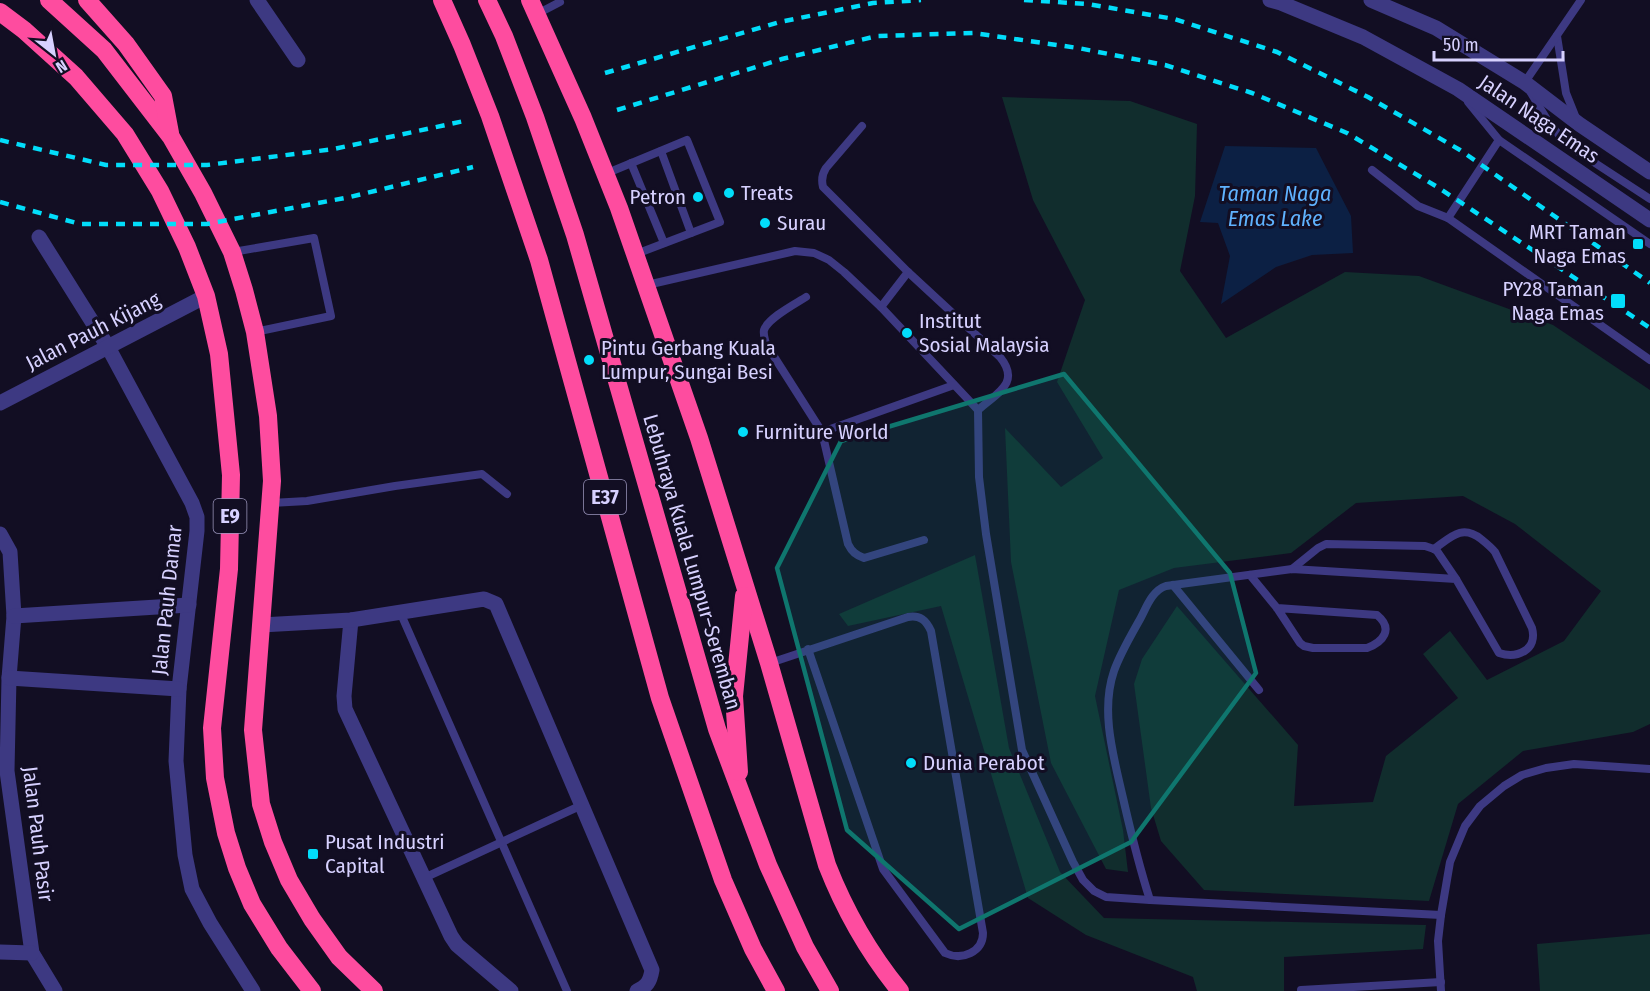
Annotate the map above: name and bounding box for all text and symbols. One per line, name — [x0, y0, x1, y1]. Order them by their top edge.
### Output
north arrow — [24, 24, 84, 84]
scale bar — [1434, 24, 1563, 62]
text: 50 m — [1443, 34, 1479, 56]
text: N — [52, 56, 70, 77]
street label: Jalan Naga Emas — [1474, 69, 1604, 169]
place label: Treats — [741, 180, 793, 206]
water label: Taman Naga Emas Lake — [1219, 180, 1331, 232]
place label: Petron — [630, 184, 686, 210]
marker: Treats — [722, 186, 736, 200]
marker: Petron — [691, 190, 705, 204]
place label: Surau — [777, 210, 826, 236]
marker: Surau — [758, 216, 772, 230]
place label: MRT Taman Naga Emas — [1529, 219, 1626, 269]
marker: MRT Taman Naga Emas — [1631, 237, 1645, 251]
place label: PY28 Taman Naga Emas — [1503, 276, 1604, 326]
street label: Jalan Pauh Kijang — [21, 286, 165, 376]
marker: PY28 Taman Naga Emas — [1609, 292, 1627, 310]
place label: Institut Sosial Malaysia — [919, 308, 1049, 358]
marker: Institut Sosial Malaysia — [900, 326, 914, 340]
place label: Pintu Gerbang Kuala Lumpur, Sungai Besi — [601, 335, 776, 385]
marker: Pintu Gerbang Kuala Lumpur, Sungai Besi — [582, 353, 596, 367]
street label: Lebuhraya Kuala Lumpur–Seremban — [637, 411, 747, 713]
place label: Furniture World — [755, 419, 889, 445]
marker: Furniture World — [736, 425, 750, 439]
road number: E37 — [584, 480, 626, 514]
road number: E9 — [214, 499, 246, 533]
street label: Jalan Pauh Damar — [146, 523, 188, 676]
place label: Dunia Perabot — [923, 750, 1045, 776]
marker: Dunia Perabot — [904, 756, 918, 770]
street label: Jalan Pauh Pasir — [17, 765, 59, 904]
place label: Pusat Industri Capital — [325, 829, 445, 879]
marker: Pusat Industri Capital — [306, 847, 320, 861]

